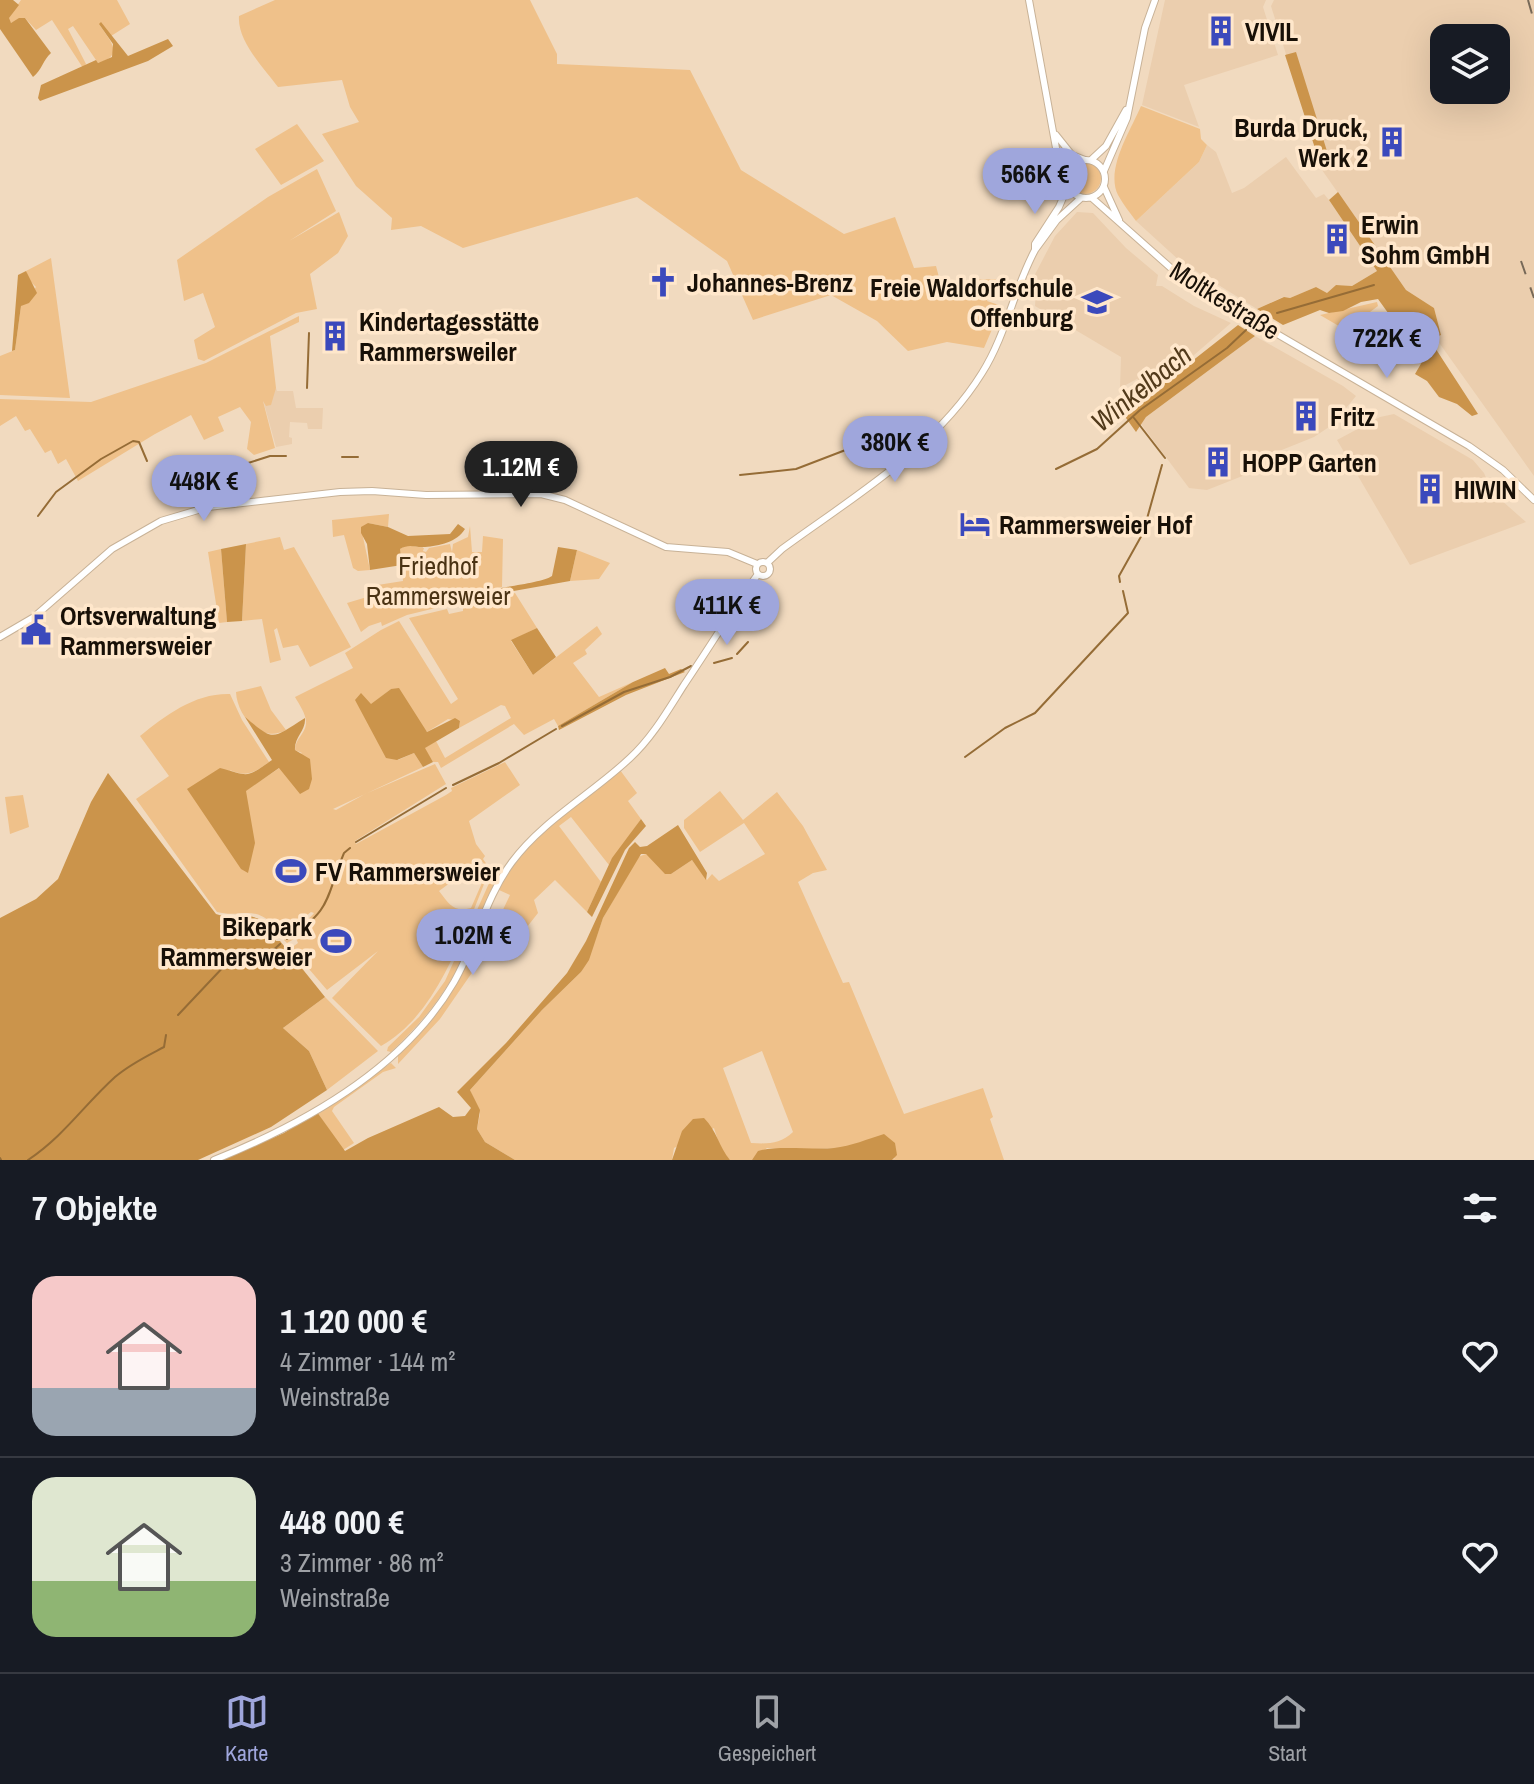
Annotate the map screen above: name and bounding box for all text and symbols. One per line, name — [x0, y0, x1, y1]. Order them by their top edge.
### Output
building icon: VIVIL — [1204, 14, 1238, 48]
place label: VIVIL — [1245, 14, 1298, 49]
map controls — [1430, 24, 1510, 104]
button: layers — [1430, 24, 1510, 104]
place label: Burda Druck, Werk 2 — [1234, 110, 1368, 175]
building icon: Burda Druck, Werk 2 — [1375, 125, 1409, 159]
pin: 566K € — [970, 148, 1100, 216]
text: 566K € — [1001, 156, 1069, 191]
place label: Erwin Sohm GmbH — [1361, 207, 1490, 272]
building icon: Erwin Sohm GmbH — [1320, 222, 1354, 256]
street label: Moltkestraße — [1163, 253, 1287, 347]
church icon: Johannes-Brenz — [646, 265, 680, 299]
place label: Johannes-Brenz — [687, 265, 853, 300]
place label: Freie Waldorfschule Offenburg — [870, 270, 1073, 335]
school or university icon: Freie Waldorfschule Offenburg — [1080, 285, 1114, 319]
place label: Kindertagesstätte Rammersweiler — [359, 304, 539, 369]
pin: 722K € — [1322, 312, 1452, 380]
building icon: Kindertagesstätte Rammersweiler — [318, 319, 352, 353]
text: 722K € — [1353, 320, 1421, 355]
water label: Winkelbach — [1083, 336, 1199, 440]
building icon: Fritz — [1289, 399, 1323, 433]
place label: Fritz — [1330, 399, 1375, 434]
pin: 380K € — [830, 416, 960, 484]
text: 380K € — [861, 424, 929, 459]
pin: 1.12M € — [447, 441, 595, 509]
building icon: HOPP Garten — [1201, 445, 1235, 479]
place label: HOPP Garten — [1242, 445, 1377, 480]
text: 1.12M € — [482, 449, 560, 484]
pin: 448K € — [139, 455, 269, 523]
text: 448K € — [170, 463, 238, 498]
building icon: HIWIN — [1413, 472, 1447, 506]
place label: HIWIN — [1454, 472, 1517, 507]
hotel icon: Rammersweier Hof — [958, 507, 992, 541]
place label: Rammersweier Hof — [999, 507, 1193, 542]
park label: Friedhof Rammersweier — [366, 548, 510, 613]
pin: 411K € — [662, 579, 792, 647]
text: 411K € — [693, 587, 761, 622]
place label: Ortsverwaltung Rammersweier — [60, 598, 216, 663]
public building icon: Ortsverwaltung Rammersweier — [19, 613, 53, 647]
sports icon: FV Rammersweier — [274, 854, 308, 888]
place label: FV Rammersweier — [315, 854, 501, 889]
place label: Bikepark Rammersweier — [160, 909, 313, 974]
pin: 1.02M € — [399, 909, 547, 977]
text: 1.02M € — [434, 917, 512, 952]
sports icon: Bikepark Rammersweier — [319, 924, 353, 958]
text: 7 Objekte — [32, 1185, 158, 1231]
icon: filters — [1458, 1186, 1502, 1230]
text: 1 120 000 € — [280, 1298, 427, 1344]
icon: home — [96, 1308, 192, 1404]
icon: heart — [1458, 1334, 1502, 1378]
text: 4 Zimmer · 144 m² — [280, 1344, 455, 1379]
text: Weinstraße — [280, 1379, 390, 1414]
text: 448 000 € — [280, 1499, 404, 1545]
icon: home — [96, 1509, 192, 1605]
icon: heart — [1458, 1535, 1502, 1579]
text: 3 Zimmer · 86 m² — [280, 1545, 444, 1580]
text: Weinstraße — [280, 1580, 390, 1615]
tab: Karte — [225, 1690, 269, 1768]
tab: Gespeichert — [718, 1690, 816, 1768]
tab: Start — [1265, 1690, 1309, 1768]

